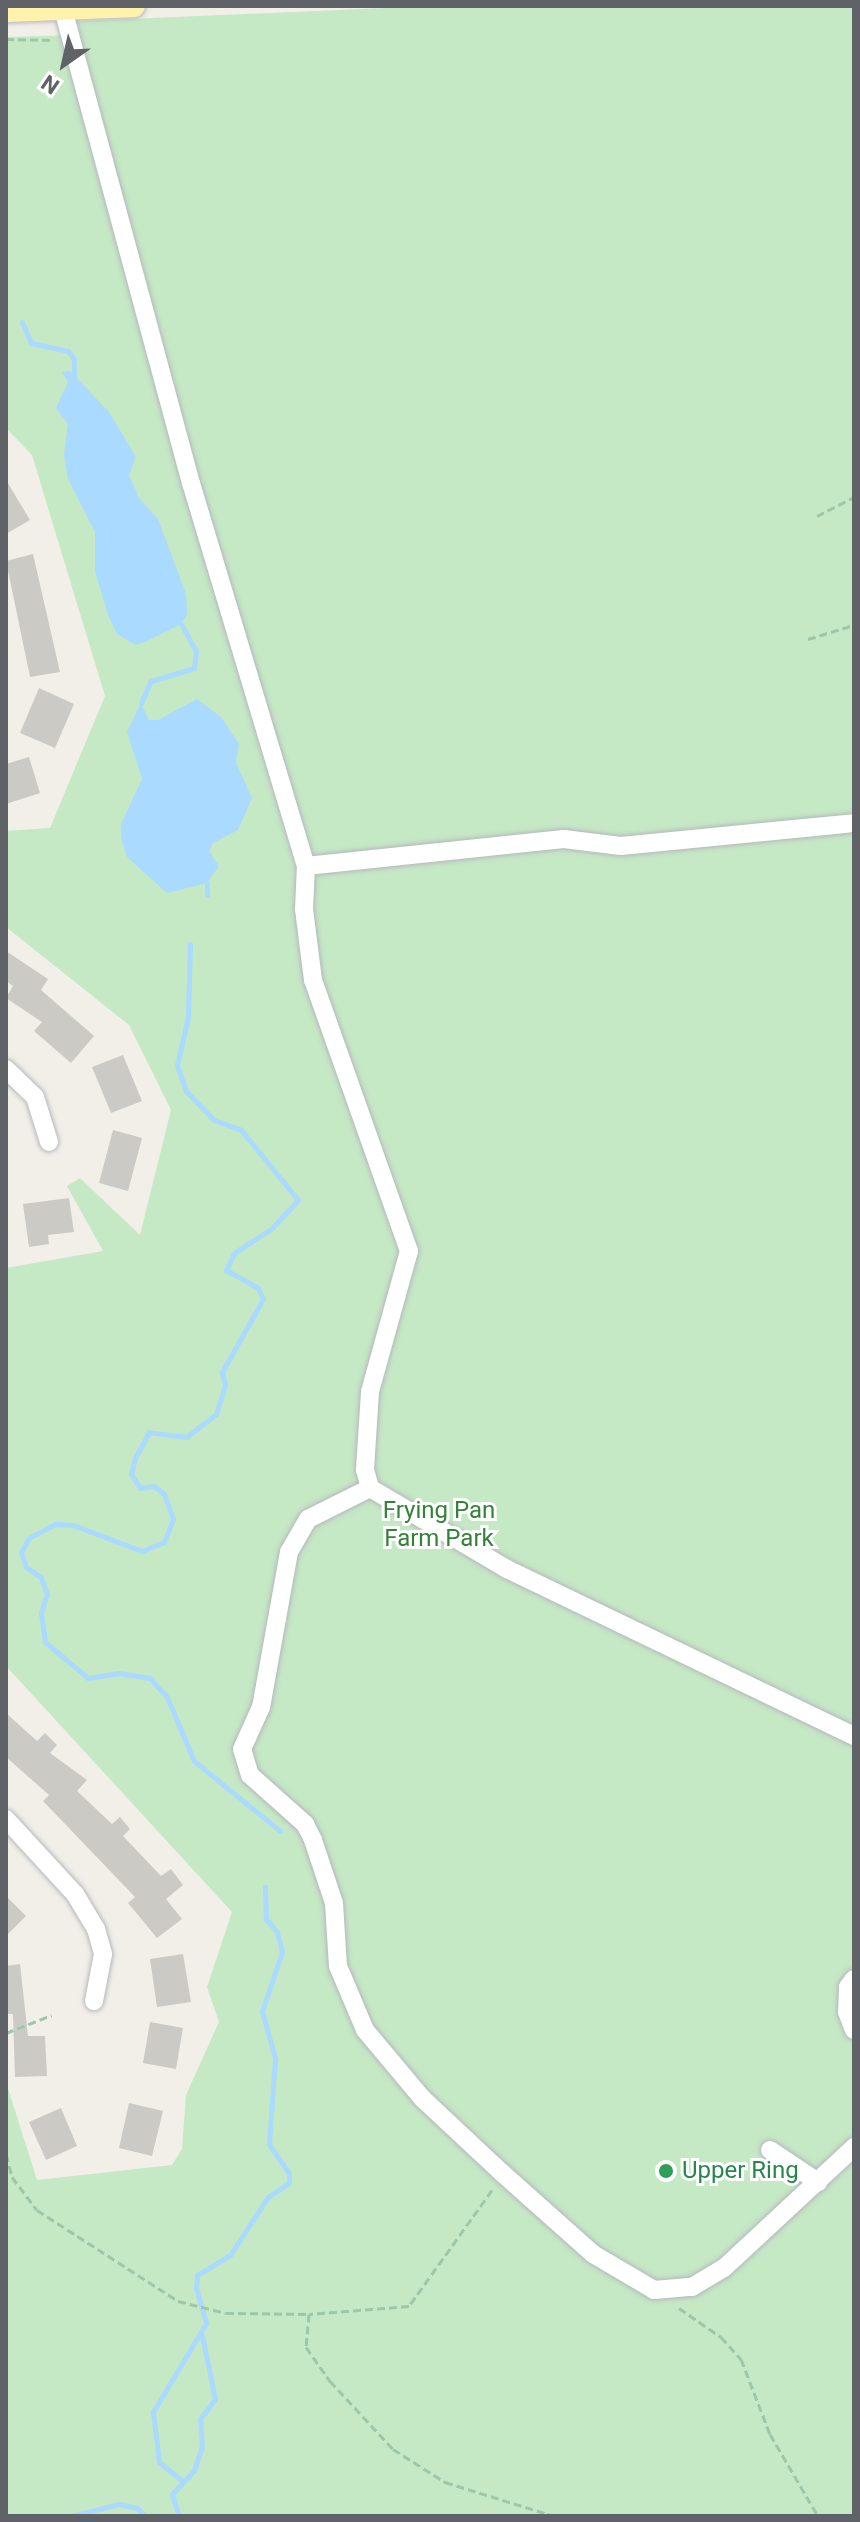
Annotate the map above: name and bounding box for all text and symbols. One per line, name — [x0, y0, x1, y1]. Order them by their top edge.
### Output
north arrow — [24, 24, 104, 104]
text: N — [37, 70, 64, 99]
park label: Frying Pan Farm Park — [383, 1497, 495, 1553]
place label: Upper Ring — [682, 2157, 799, 2185]
marker: Upper Ring — [657, 2162, 675, 2180]

